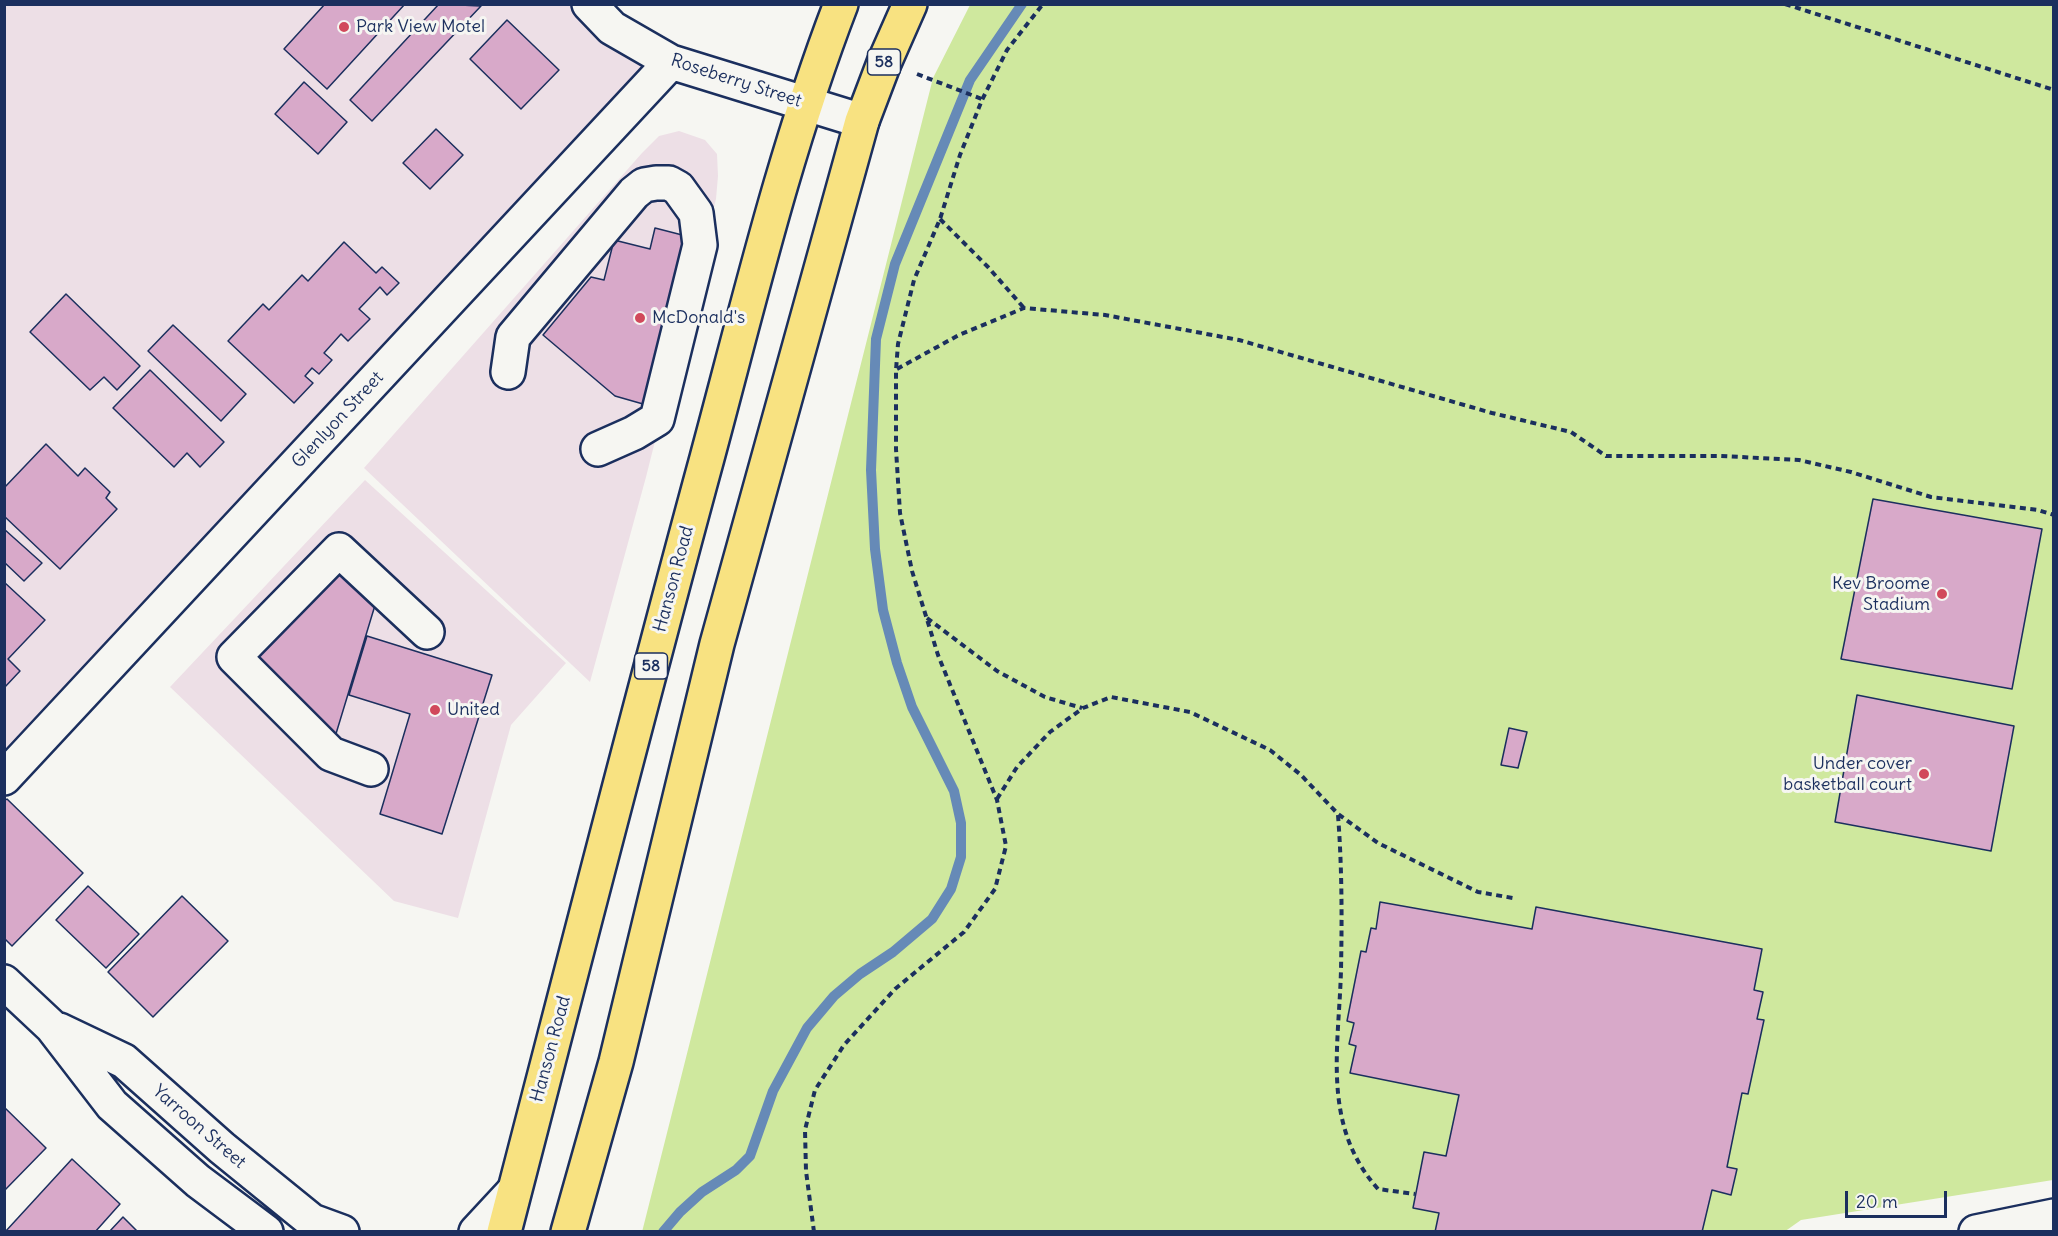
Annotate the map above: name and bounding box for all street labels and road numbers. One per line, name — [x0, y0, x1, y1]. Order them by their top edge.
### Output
road number: 58 — [868, 49, 900, 75]
street label: Roseberry Street — [668, 50, 804, 112]
street label: Glenlyon Street — [288, 367, 388, 473]
street label: Hanson Road — [649, 524, 699, 634]
road number: 58 — [634, 653, 668, 679]
street label: Hanson Road — [526, 994, 576, 1104]
street label: Yarroon Street — [148, 1081, 250, 1173]

